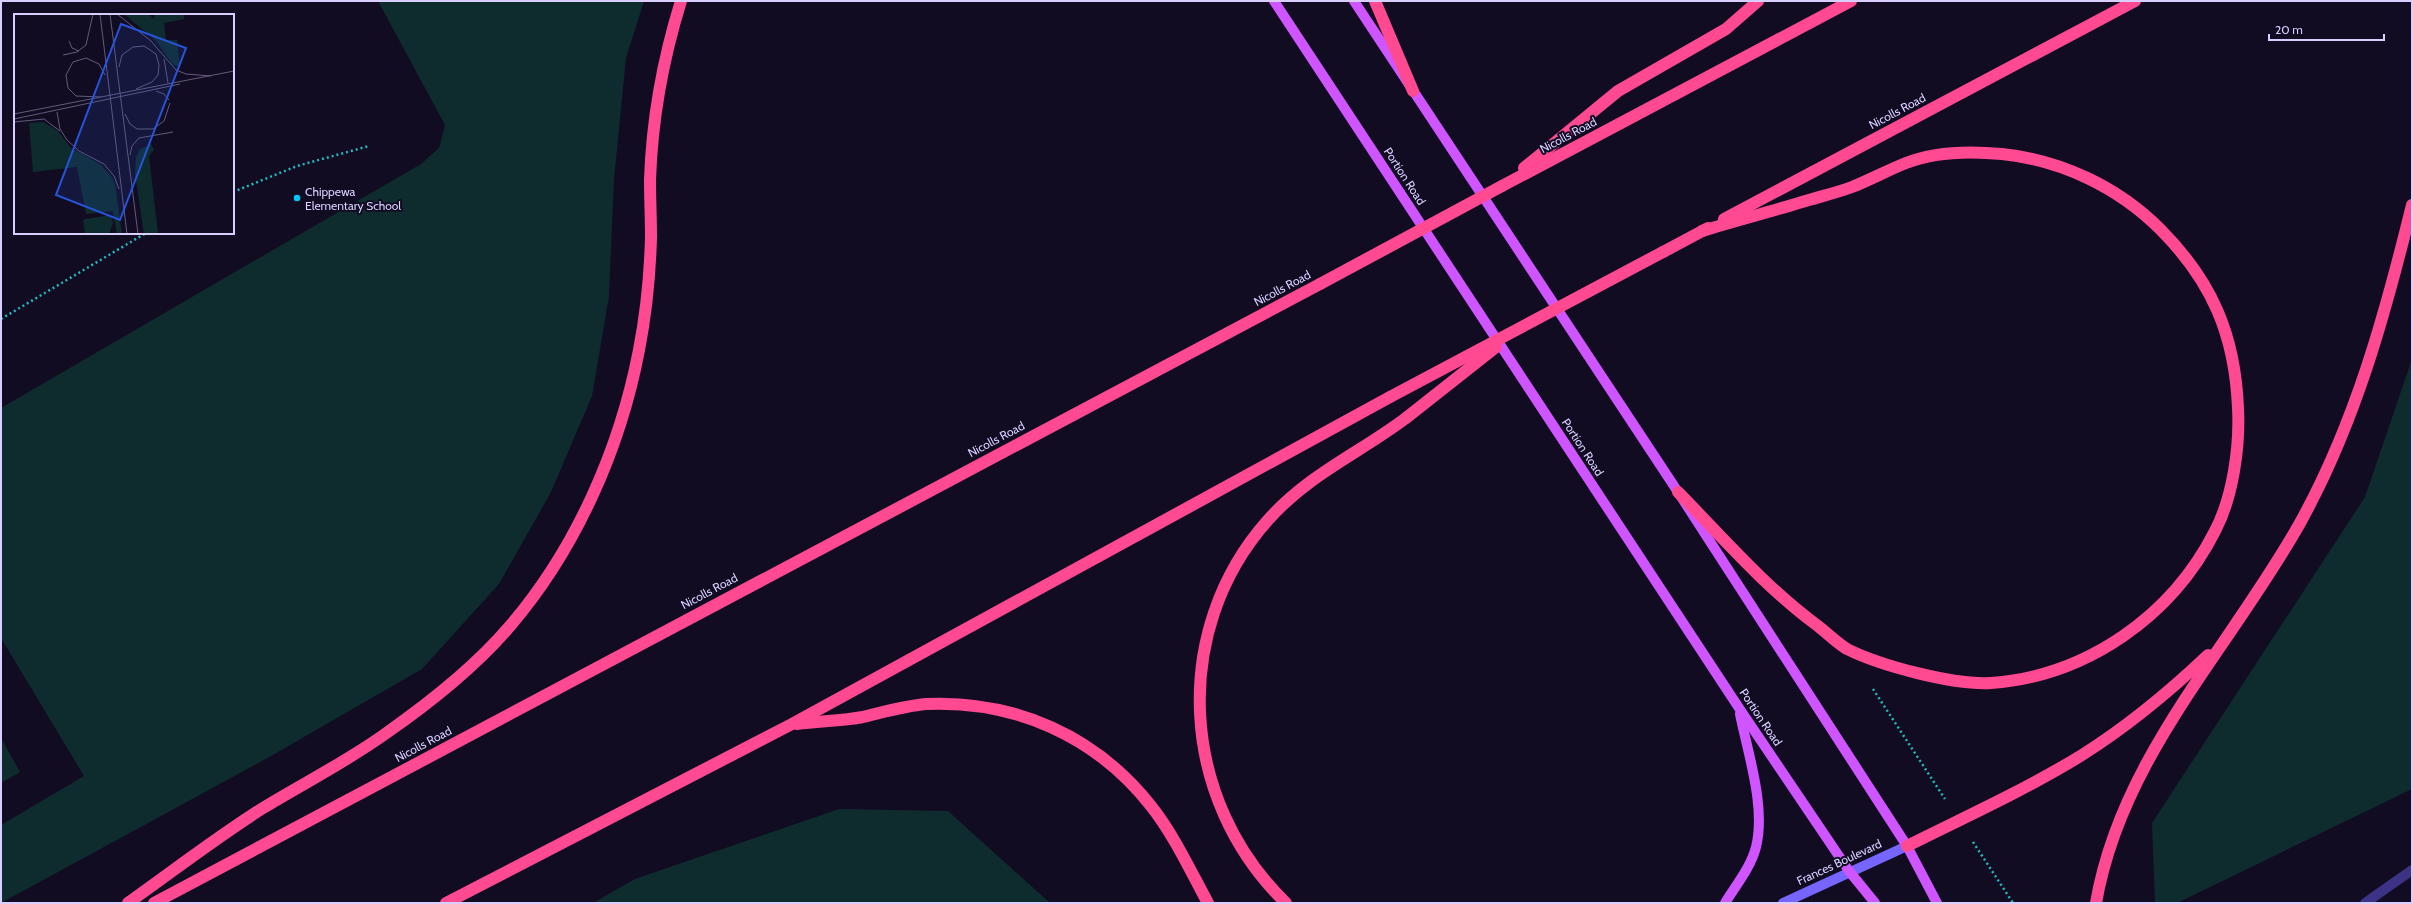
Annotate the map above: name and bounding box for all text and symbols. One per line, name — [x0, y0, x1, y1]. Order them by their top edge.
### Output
inset map — [14, 14, 234, 234]
scale bar — [2269, 16, 2384, 42]
text: 20 m — [2275, 22, 2303, 37]
street label: Nicolls Road — [1866, 90, 1928, 132]
street label: Nicolls Road — [1537, 114, 1599, 156]
street label: Portion Road — [1381, 144, 1429, 208]
place label: Chippewa Elementary School — [305, 184, 401, 213]
marker: Chippewa Elementary School — [292, 193, 302, 203]
street label: Nicolls Road — [1251, 267, 1313, 309]
street label: Portion Road — [1559, 415, 1607, 479]
street label: Nicolls Road — [965, 418, 1027, 460]
street label: Nicolls Road — [678, 570, 740, 612]
street label: Portion Road — [1736, 686, 1786, 748]
street label: Nicolls Road — [392, 723, 454, 765]
street label: Frances Boulevard — [1794, 836, 1884, 888]

